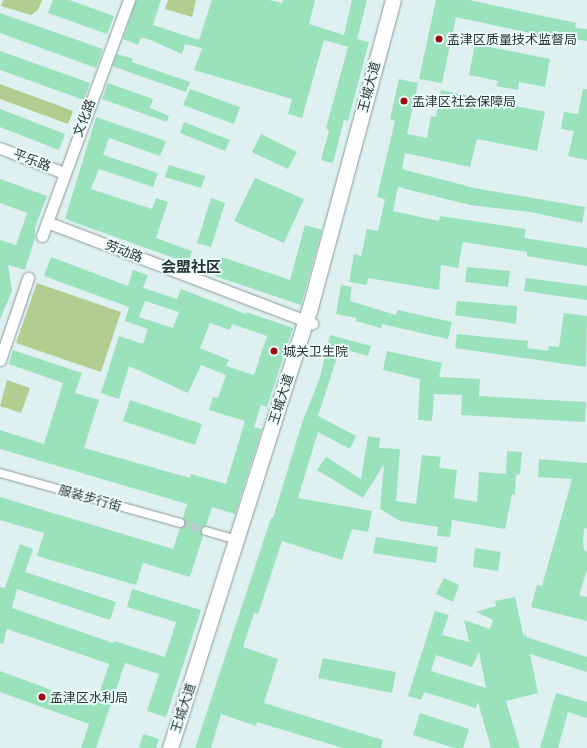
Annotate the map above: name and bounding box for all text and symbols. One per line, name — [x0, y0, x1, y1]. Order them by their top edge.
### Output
place label: 孟津区质量技术监督局 — [447, 31, 577, 47]
marker: 孟津区质量技术监督局 — [434, 34, 444, 44]
street label: 王城大道 — [355, 60, 383, 114]
place label: 孟津区社会保障局 — [412, 93, 516, 109]
marker: 孟津区社会保障局 — [399, 96, 409, 106]
street label: 文化路 — [70, 97, 98, 139]
street label: 平乐路 — [11, 146, 53, 174]
street label: 劳动路 — [103, 237, 145, 265]
district label: 会盟社区 — [161, 259, 221, 277]
place label: 城关卫生院 — [283, 343, 348, 359]
marker: 城关卫生院 — [268, 345, 280, 357]
street label: 王城大道 — [266, 372, 296, 426]
street label: 服装步行街 — [57, 482, 123, 514]
street label: 王城大道 — [168, 681, 198, 735]
place label: 孟津区水利局 — [50, 689, 128, 705]
marker: 孟津区水利局 — [37, 692, 47, 702]

